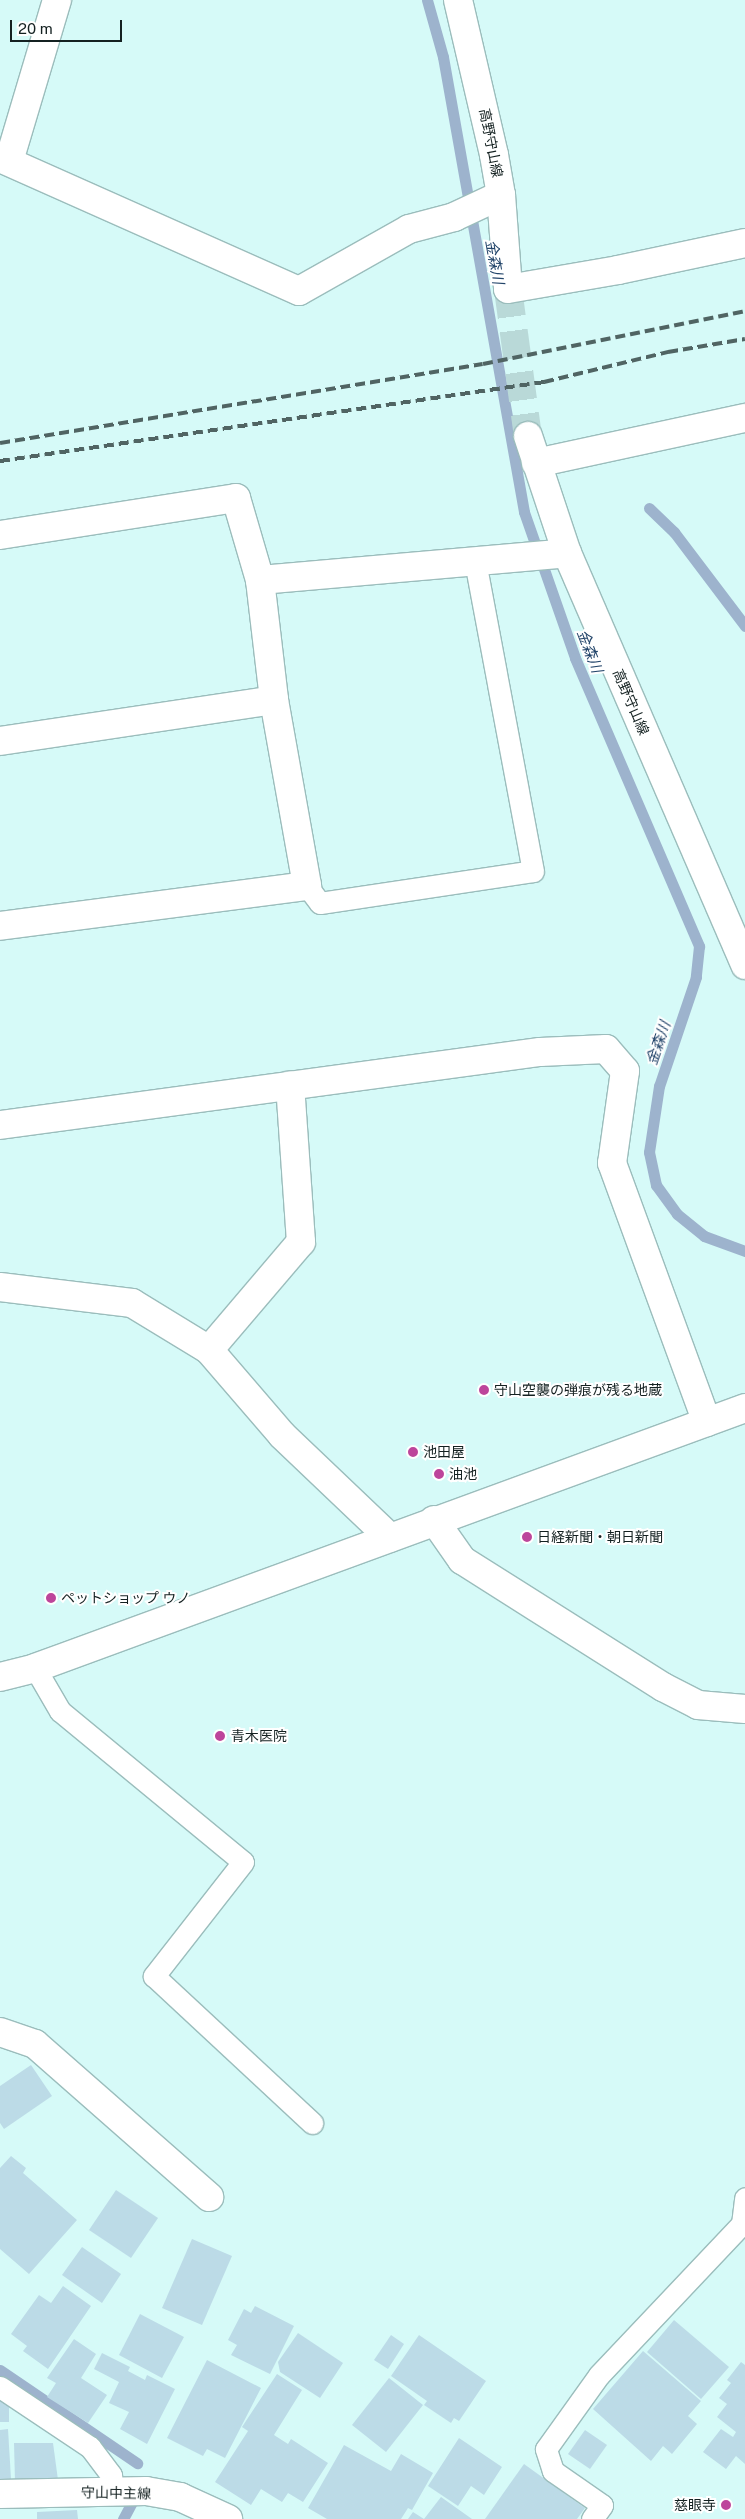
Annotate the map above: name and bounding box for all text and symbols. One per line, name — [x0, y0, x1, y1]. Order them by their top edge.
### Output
scale bar — [12, 10, 125, 42]
text: 20 m — [18, 20, 53, 37]
street label: 高野守山線 — [476, 107, 506, 179]
water label: 金森川 — [482, 238, 508, 286]
water label: 金森川 — [574, 627, 606, 675]
street label: 高野守山線 — [610, 667, 652, 737]
water label: 金森川 — [642, 1019, 674, 1067]
place label: 守山空襲の弾痕が残る地蔵 — [494, 1382, 662, 1398]
marker: 守山空襲の弾痕が残る地蔵 — [478, 1384, 490, 1396]
place label: 池田屋 — [423, 1444, 465, 1460]
marker: 池田屋 — [407, 1446, 419, 1458]
place label: 油池 — [449, 1466, 477, 1482]
marker: 油池 — [433, 1468, 445, 1480]
place label: 日経新聞・朝日新聞 — [537, 1529, 663, 1545]
marker: 日経新聞・朝日新聞 — [521, 1531, 533, 1543]
place label: ペットショップ ウノ — [61, 1590, 190, 1606]
marker: ペットショップ ウノ — [45, 1592, 57, 1604]
place label: 青木医院 — [231, 1728, 287, 1744]
marker: 青木医院 — [213, 1729, 227, 1743]
street label: 守山中主線 — [81, 2484, 151, 2502]
place label: 慈眼寺 — [674, 2497, 716, 2513]
marker: 慈眼寺 — [720, 2499, 732, 2511]

